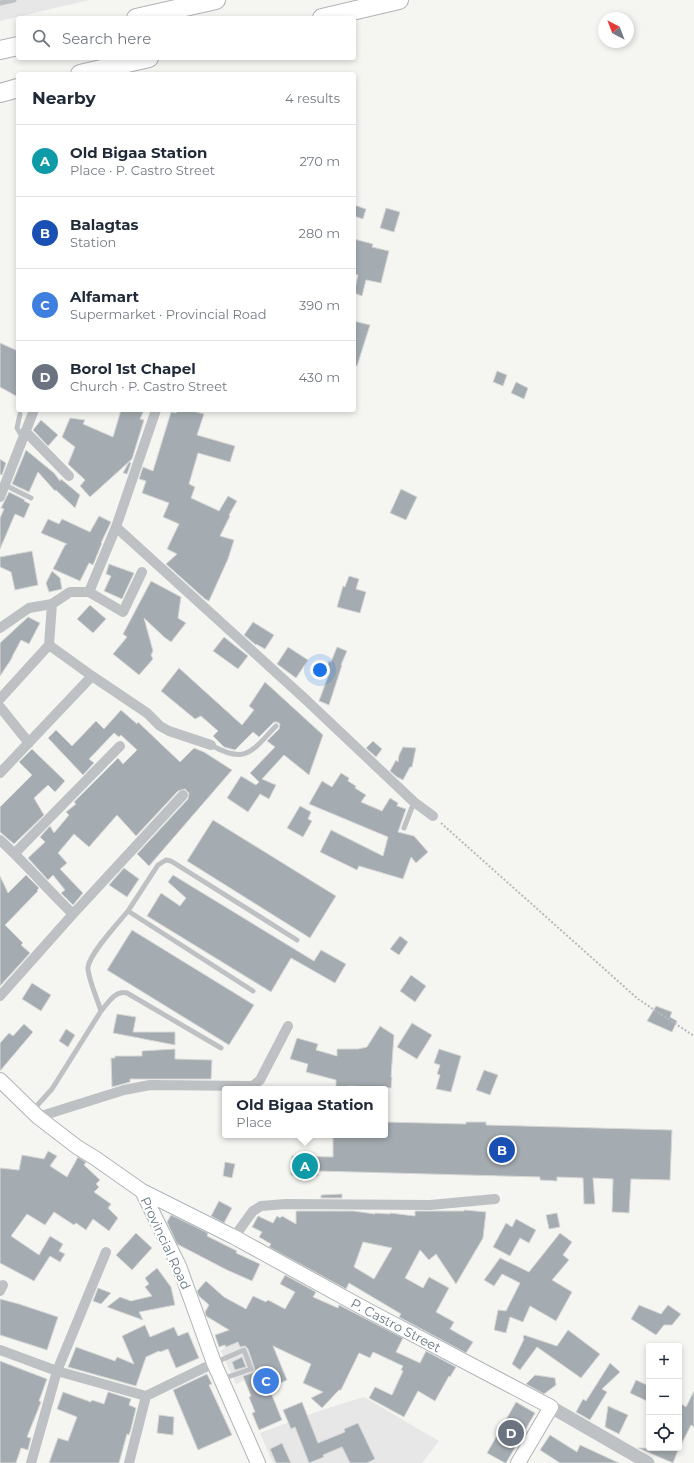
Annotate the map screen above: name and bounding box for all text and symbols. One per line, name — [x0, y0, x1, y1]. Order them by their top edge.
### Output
north arrow — [598, 12, 634, 48]
search box — [16, 16, 356, 60]
icon: search — [30, 27, 52, 49]
text: Search here — [62, 29, 151, 48]
text: Nearby — [32, 88, 96, 108]
text: 4 results — [285, 90, 340, 106]
text: Old Bigaa Station — [70, 143, 207, 162]
text: A — [40, 153, 50, 169]
text: 270 m — [299, 153, 340, 169]
text: Place · P. Castro Street — [70, 162, 215, 178]
text: Balagtas — [70, 215, 139, 234]
text: B — [40, 225, 50, 241]
text: 280 m — [299, 225, 340, 241]
text: Station — [70, 234, 116, 250]
text: Alfamart — [70, 287, 139, 306]
text: C — [40, 297, 50, 313]
text: 390 m — [299, 297, 340, 313]
text: Supermarket · Provincial Road — [70, 306, 266, 322]
text: Borol 1st Chapel — [70, 359, 196, 378]
text: D — [40, 369, 50, 385]
text: 430 m — [298, 369, 340, 385]
text: Church · P. Castro Street — [70, 378, 227, 394]
your location — [310, 660, 330, 680]
popup — [222, 1086, 388, 1138]
text: Old Bigaa Station — [236, 1095, 374, 1114]
text: Place — [236, 1114, 272, 1130]
pin: B — [489, 1135, 515, 1165]
pin: A — [292, 1151, 318, 1181]
street label: Provincial Road — [137, 1194, 195, 1292]
street label: P. Castro Street — [348, 1295, 444, 1355]
map controls — [646, 1343, 682, 1451]
button: + — [646, 1343, 682, 1379]
pin: C — [253, 1366, 279, 1396]
button: − — [646, 1379, 682, 1415]
button: locate — [646, 1415, 682, 1451]
pin: D — [498, 1418, 524, 1448]

